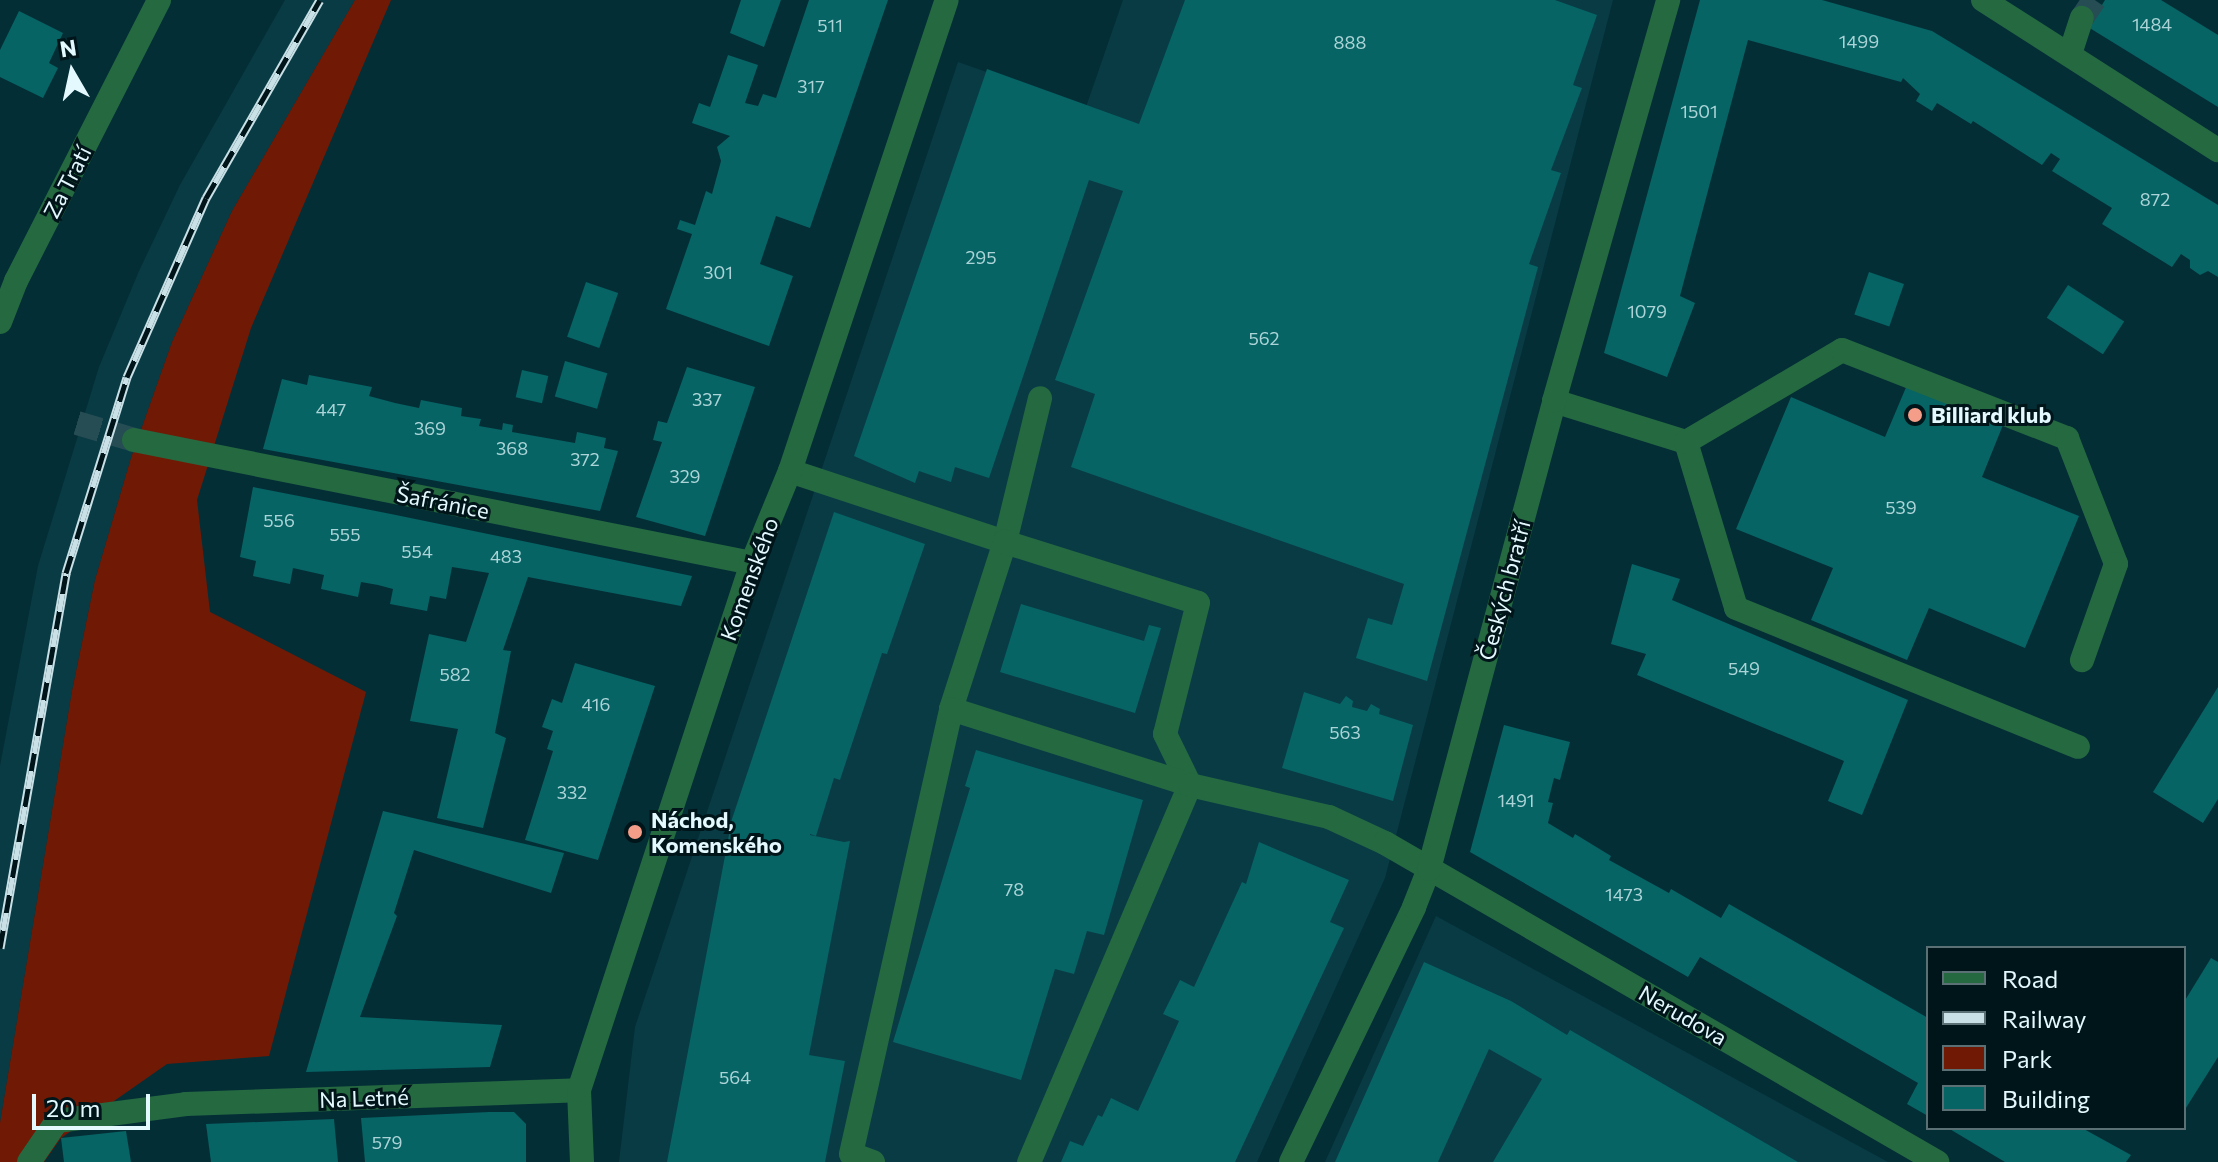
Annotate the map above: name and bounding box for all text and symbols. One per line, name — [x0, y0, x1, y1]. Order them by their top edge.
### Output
house number: 1484 — [2132, 13, 2172, 35]
house number: 511 — [817, 14, 843, 36]
house number: 1499 — [1839, 30, 1879, 52]
house number: 888 — [1334, 31, 1366, 53]
north arrow — [32, 32, 112, 112]
text: N — [58, 33, 78, 62]
house number: 317 — [797, 75, 825, 97]
house number: 1501 — [1680, 100, 1718, 122]
street label: Za Tratí — [38, 141, 96, 223]
house number: 872 — [2140, 188, 2170, 210]
house number: 295 — [965, 246, 997, 268]
house number: 301 — [703, 261, 733, 283]
house number: 1079 — [1627, 300, 1667, 322]
house number: 562 — [1248, 327, 1280, 349]
house number: 337 — [692, 388, 722, 410]
house number: 447 — [316, 398, 346, 420]
place label: Billiard klub — [1931, 402, 2051, 428]
marker: Billiard klub — [1906, 406, 1924, 424]
house number: 369 — [414, 417, 446, 439]
house number: 368 — [496, 437, 528, 459]
house number: 372 — [570, 448, 600, 470]
house number: 329 — [669, 465, 701, 487]
street label: Šafránice — [394, 480, 492, 524]
house number: 539 — [1885, 496, 1917, 518]
house number: 556 — [263, 509, 295, 531]
street label: Komenského — [714, 514, 784, 644]
street label: Českých bratří — [1473, 517, 1535, 663]
house number: 555 — [329, 523, 361, 545]
house number: 554 — [401, 540, 433, 562]
house number: 483 — [490, 545, 522, 567]
house number: 549 — [1728, 657, 1760, 679]
house number: 582 — [439, 663, 471, 685]
house number: 416 — [582, 693, 610, 715]
house number: 563 — [1329, 721, 1361, 743]
house number: 332 — [557, 781, 587, 803]
house number: 1491 — [1497, 789, 1535, 811]
place label: Náchod, Komenského — [651, 806, 782, 858]
marker: Náchod, Komenského — [626, 823, 644, 841]
house number: 78 — [1004, 878, 1024, 900]
house number: 1473 — [1605, 883, 1643, 905]
legend — [1926, 946, 2186, 1130]
text: Road — [2002, 964, 2058, 993]
street label: Nerudova — [1634, 979, 1732, 1051]
text: Railway — [2002, 1004, 2087, 1033]
text: Park — [2002, 1044, 2052, 1073]
house number: 564 — [719, 1066, 751, 1088]
scale bar — [36, 1078, 154, 1128]
street label: Na Letné — [319, 1083, 409, 1113]
text: Building — [2002, 1084, 2090, 1113]
text: 20 m — [46, 1093, 100, 1122]
house number: 579 — [372, 1131, 402, 1153]

